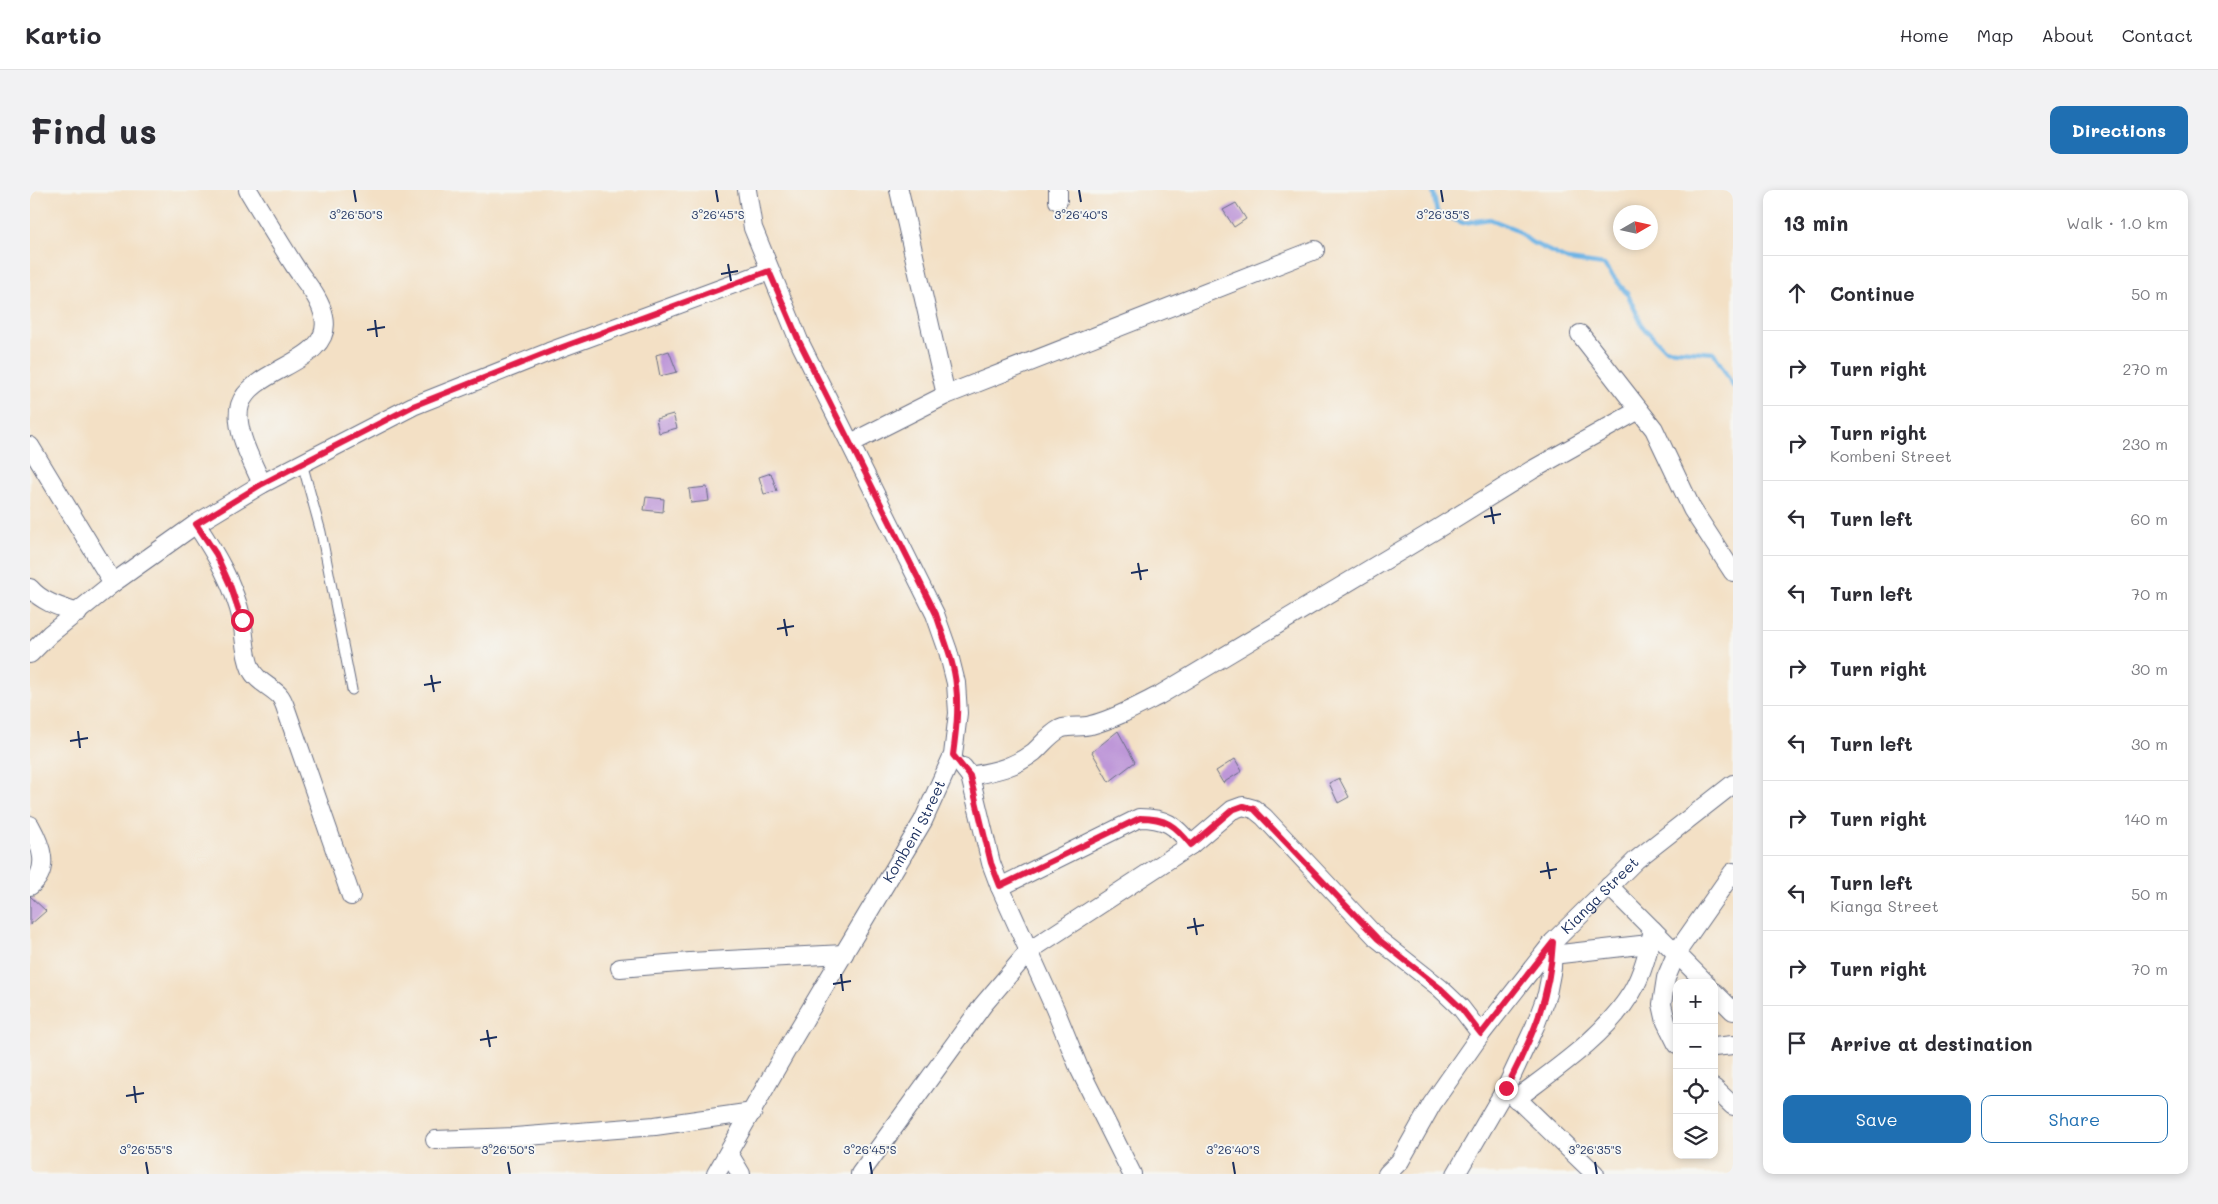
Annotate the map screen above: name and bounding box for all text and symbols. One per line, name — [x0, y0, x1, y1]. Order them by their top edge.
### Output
text: Kartio — [25, 19, 101, 50]
text: Home — [1900, 23, 1949, 47]
text: Map — [1977, 23, 2013, 47]
text: About — [2041, 23, 2094, 47]
text: Contact — [2122, 23, 2193, 47]
button: Directions — [2050, 106, 2188, 154]
text: Find us — [30, 107, 157, 153]
north arrow — [1613, 205, 1658, 250]
text: 3°26'50"S — [329, 206, 383, 222]
text: 3°26'45"S — [691, 206, 745, 222]
text: 3°26'40"S — [1054, 206, 1108, 222]
text: 3°26'35"S — [1416, 206, 1470, 222]
text: 13 min — [1783, 209, 1848, 236]
text: Walk · 1.0 km — [2066, 212, 2168, 233]
icon: ahead — [1783, 279, 1811, 307]
text: Continue — [1830, 281, 1915, 306]
text: 50 m — [2131, 283, 2168, 304]
icon: right — [1783, 354, 1811, 382]
text: Turn right — [1830, 356, 1927, 381]
text: 270 m — [2122, 358, 2168, 379]
text: Turn right — [1830, 420, 1927, 445]
icon: right — [1783, 429, 1811, 457]
text: 230 m — [2122, 433, 2168, 454]
text: Kombeni Street — [1830, 445, 1952, 466]
icon: left — [1783, 504, 1811, 532]
text: Turn left — [1830, 506, 1913, 531]
text: 60 m — [2131, 508, 2168, 529]
icon: left — [1783, 579, 1811, 607]
text: Turn left — [1830, 581, 1913, 606]
text: 70 m — [2131, 583, 2168, 604]
route start — [231, 609, 254, 632]
icon: right — [1783, 654, 1811, 682]
text: Turn right — [1830, 656, 1927, 681]
text: 30 m — [2131, 658, 2168, 679]
icon: left — [1783, 729, 1811, 757]
text: Turn left — [1830, 731, 1913, 756]
text: 30 m — [2131, 733, 2168, 754]
street label: Kombeni Street — [877, 776, 949, 886]
icon: right — [1783, 804, 1811, 832]
text: Turn right — [1830, 806, 1927, 831]
text: 140 m — [2124, 808, 2168, 829]
street label: Kianga Street — [1556, 852, 1643, 938]
text: Turn left — [1830, 870, 1913, 895]
icon: left — [1783, 879, 1811, 907]
text: 50 m — [2131, 883, 2168, 904]
text: Kianga Street — [1830, 895, 1939, 916]
icon: right — [1783, 954, 1811, 982]
text: Turn right — [1830, 956, 1927, 981]
text: 70 m — [2131, 958, 2168, 979]
map controls — [1673, 979, 1718, 1159]
button: + — [1673, 979, 1718, 1024]
button: − — [1673, 1024, 1718, 1069]
icon: arrive — [1783, 1029, 1811, 1057]
text: Arrive at destination — [1830, 1031, 2033, 1056]
button: locate — [1673, 1069, 1718, 1114]
route end — [1495, 1077, 1518, 1100]
button: Save — [1783, 1095, 1971, 1143]
button: Share — [1981, 1095, 2168, 1143]
button: layers — [1673, 1114, 1718, 1159]
text: 3°26'55"S — [119, 1141, 173, 1157]
text: 3°26'50"S — [481, 1141, 535, 1157]
text: 3°26'45"S — [843, 1141, 897, 1157]
text: 3°26'40"S — [1206, 1141, 1260, 1157]
text: 3°26'35"S — [1568, 1141, 1622, 1157]

